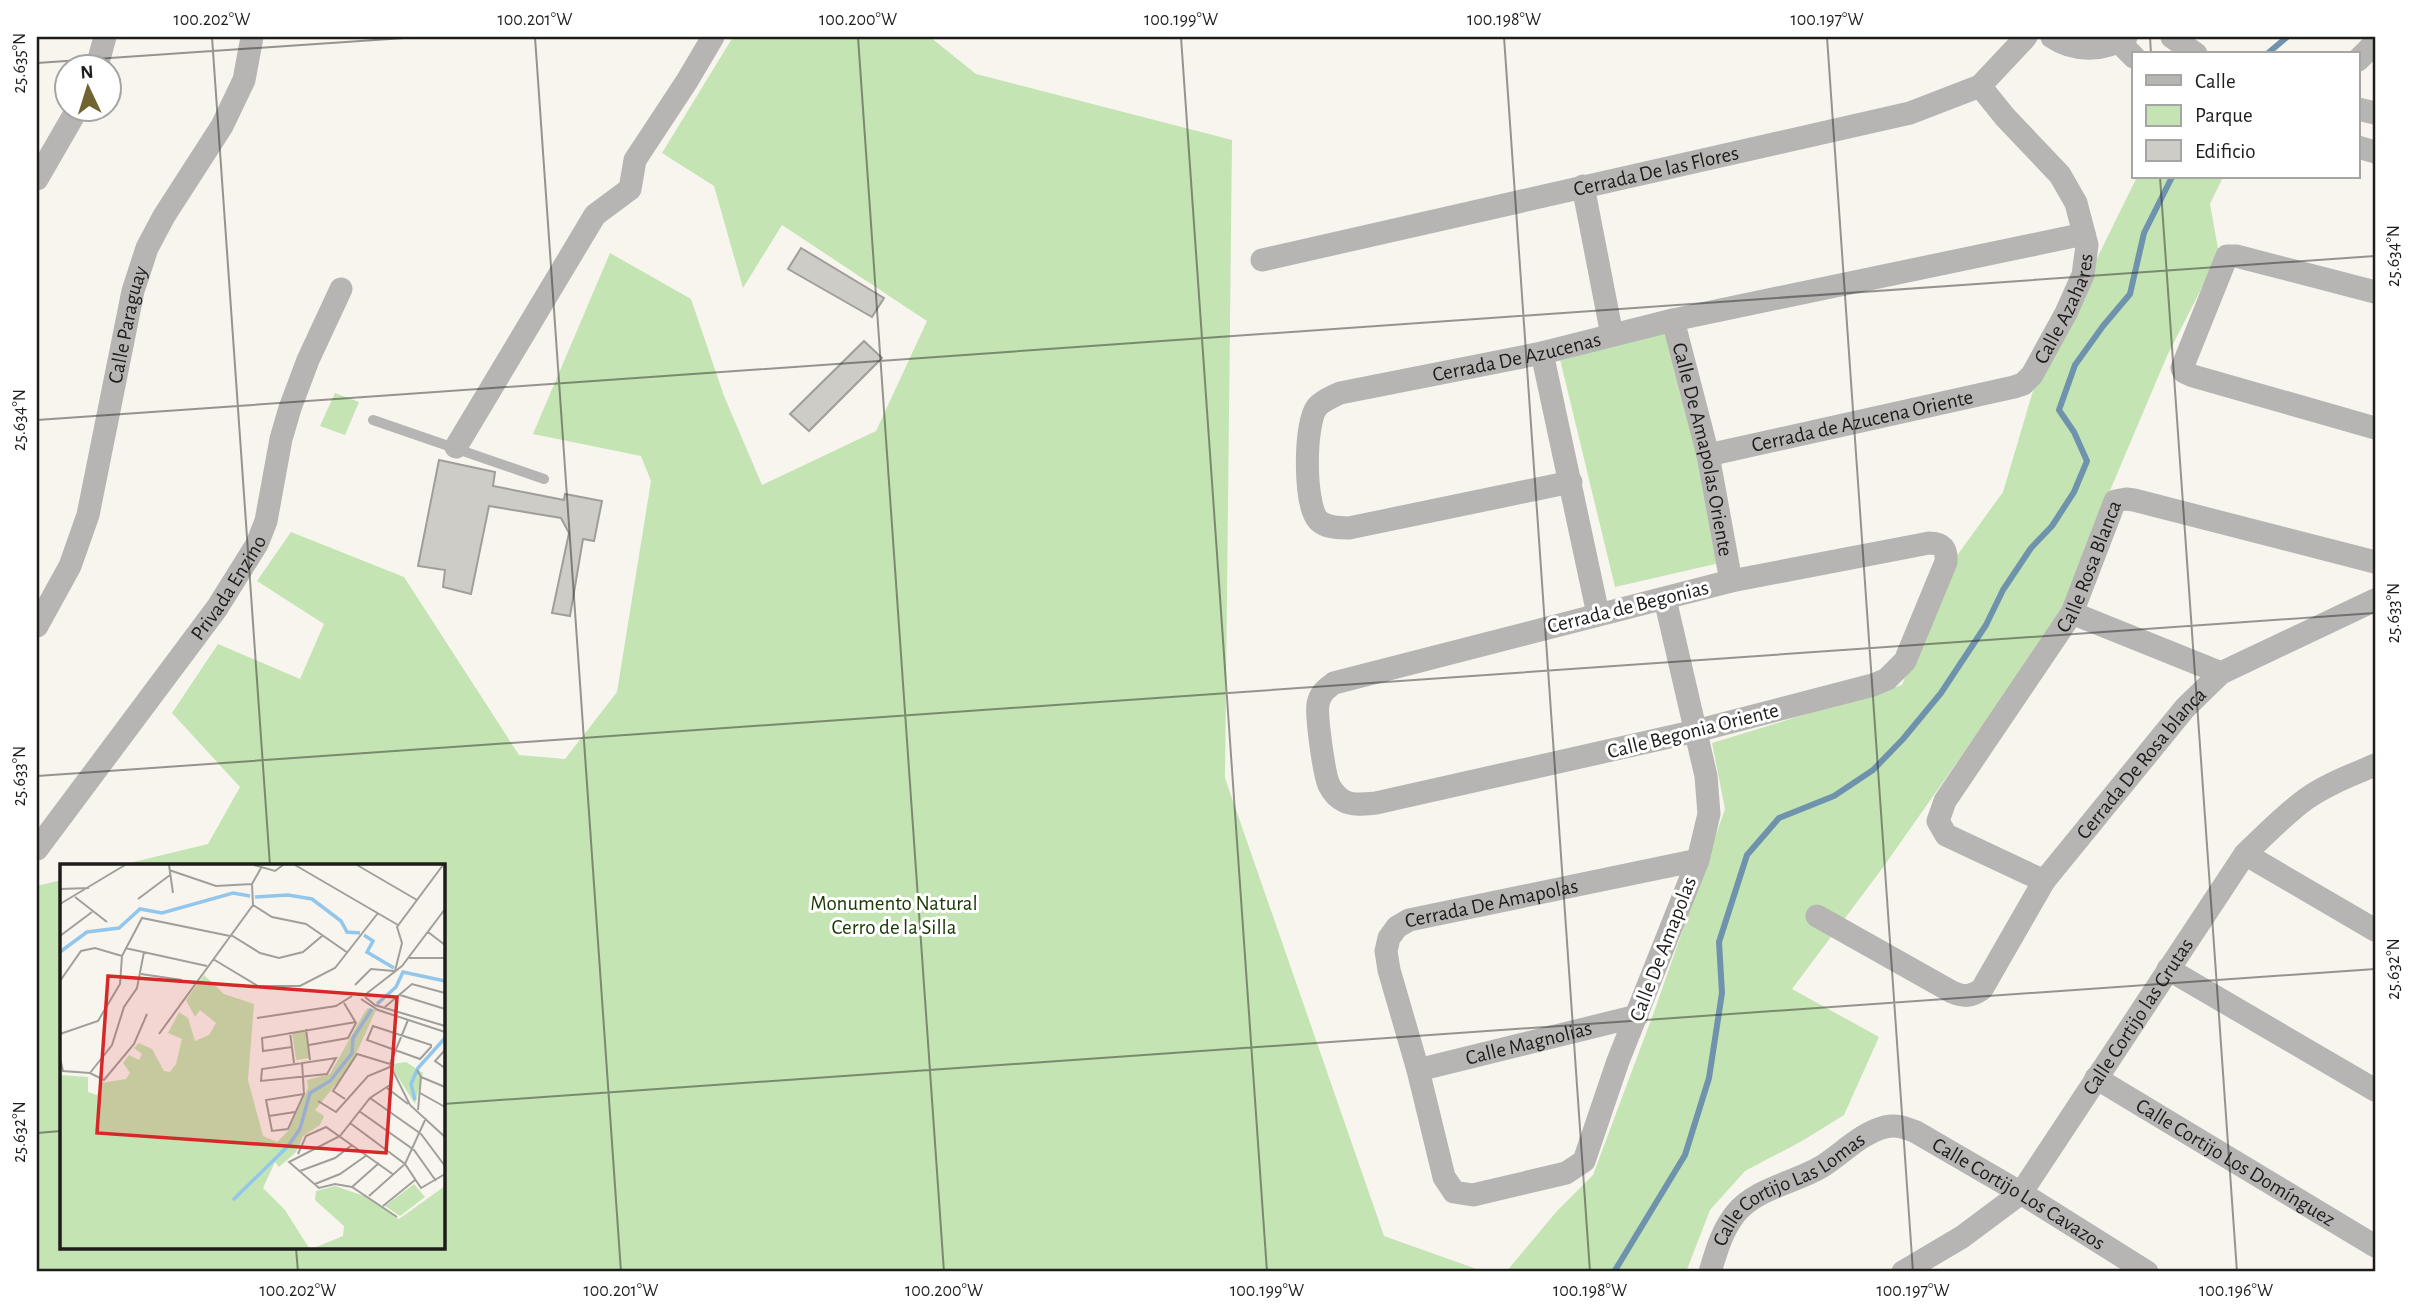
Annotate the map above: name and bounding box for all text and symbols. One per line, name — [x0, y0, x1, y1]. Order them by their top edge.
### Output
text: 100.202°W — [174, 11, 250, 29]
text: 100.201°W — [498, 11, 572, 29]
text: 100.200°W — [819, 11, 897, 29]
text: 100.199°W — [1144, 11, 1218, 29]
text: 100.198°W — [1467, 11, 1541, 29]
text: 100.197°W — [1790, 11, 1864, 29]
text: 25.635°N — [11, 33, 29, 93]
north arrow — [52, 52, 122, 122]
legend — [2132, 52, 2360, 178]
text: N — [80, 63, 94, 82]
text: Calle — [2195, 71, 2236, 92]
text: Parque — [2195, 105, 2253, 126]
text: Edificio — [2195, 141, 2256, 162]
street label: Cerrada De las Flores — [1571, 142, 1741, 200]
text: 25.634°N — [2385, 225, 2403, 287]
street label: Calle Azahares — [2030, 252, 2096, 367]
street label: Calle Paraguay — [104, 263, 151, 385]
street label: Cerrada De Azucenas — [1431, 328, 1603, 385]
street label: Calle De Amapolas Oriente — [1669, 340, 1737, 558]
street label: Cerrada de Azucena Oriente — [1749, 386, 1975, 456]
text: 25.634°N — [11, 389, 29, 451]
street label: Calle Rosa Blanca — [2052, 497, 2125, 636]
street label: Privada Enzino — [186, 533, 270, 644]
street label: Cerrada de Begonias — [1545, 577, 1711, 637]
text: 25.633°N — [2385, 583, 2403, 643]
street label: Cerrada De Rosa blanca — [2072, 683, 2210, 843]
street label: Calle Begonia Oriente — [1605, 700, 1781, 762]
text: 25.633°N — [11, 746, 29, 806]
inset map — [60, 864, 444, 1250]
street label: Calle De Amapolas — [1626, 874, 1700, 1024]
street label: Cerrada De Amapolas — [1403, 875, 1580, 931]
park label: Monumento Natural Cerro de la Silla — [810, 893, 978, 938]
street label: Calle Cortijo las Grutas — [2079, 934, 2197, 1098]
text: 25.632°N — [2385, 938, 2403, 1000]
street label: Calle Magnolias — [1463, 1017, 1594, 1068]
street label: Calle Cortijo Los Domínguez — [2132, 1094, 2339, 1230]
text: 25.632°N — [11, 1101, 29, 1163]
street label: Calle Cortijo Las Lomas — [1709, 1128, 1868, 1249]
street label: Calle Cortijo Los Cavazos — [1929, 1133, 2109, 1254]
text: 100.202°W — [260, 1282, 336, 1300]
text: 100.201°W — [584, 1282, 658, 1300]
text: 100.200°W — [905, 1282, 983, 1300]
text: 100.199°W — [1230, 1282, 1304, 1300]
text: 100.198°W — [1553, 1282, 1627, 1300]
text: 100.197°W — [1876, 1282, 1950, 1300]
text: 100.196°W — [2199, 1282, 2273, 1300]

